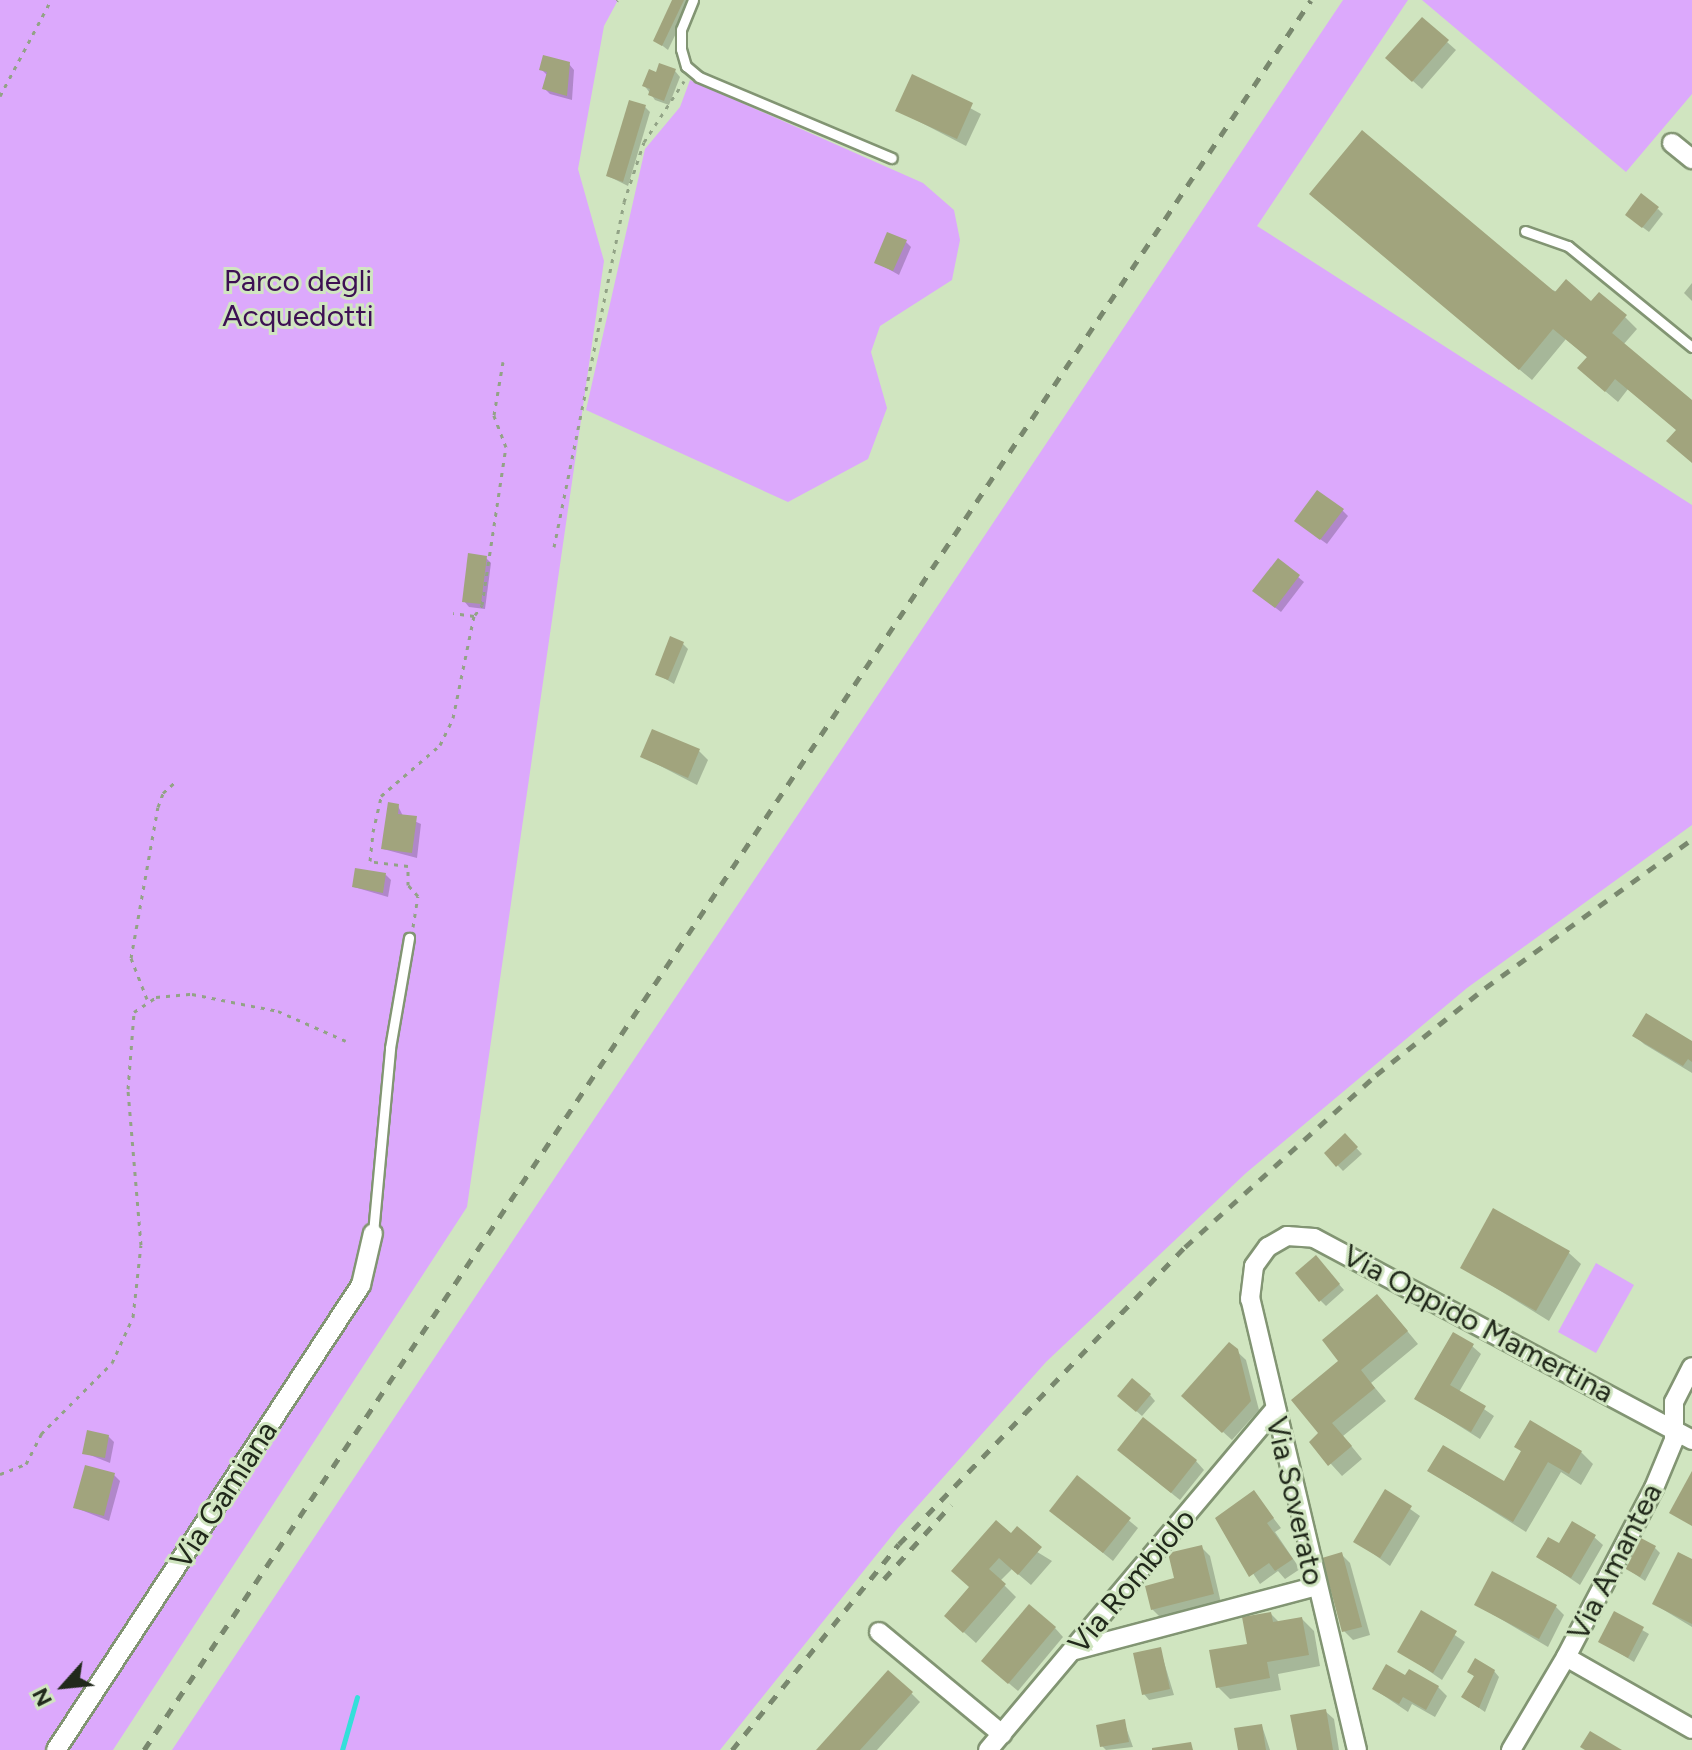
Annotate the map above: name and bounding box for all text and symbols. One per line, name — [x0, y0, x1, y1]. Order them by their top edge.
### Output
park label: Parco degli Acquedotti — [222, 263, 374, 334]
street label: Via Oppido Mamertina — [1336, 1237, 1620, 1411]
street label: Via Soverato — [1258, 1413, 1332, 1589]
street label: Via Gamiana — [163, 1415, 285, 1575]
street label: Via Amantea — [1560, 1478, 1670, 1646]
street label: Via Rombiolo — [1061, 1501, 1203, 1661]
north arrow — [24, 1646, 104, 1726]
text: N — [26, 1683, 58, 1711]

